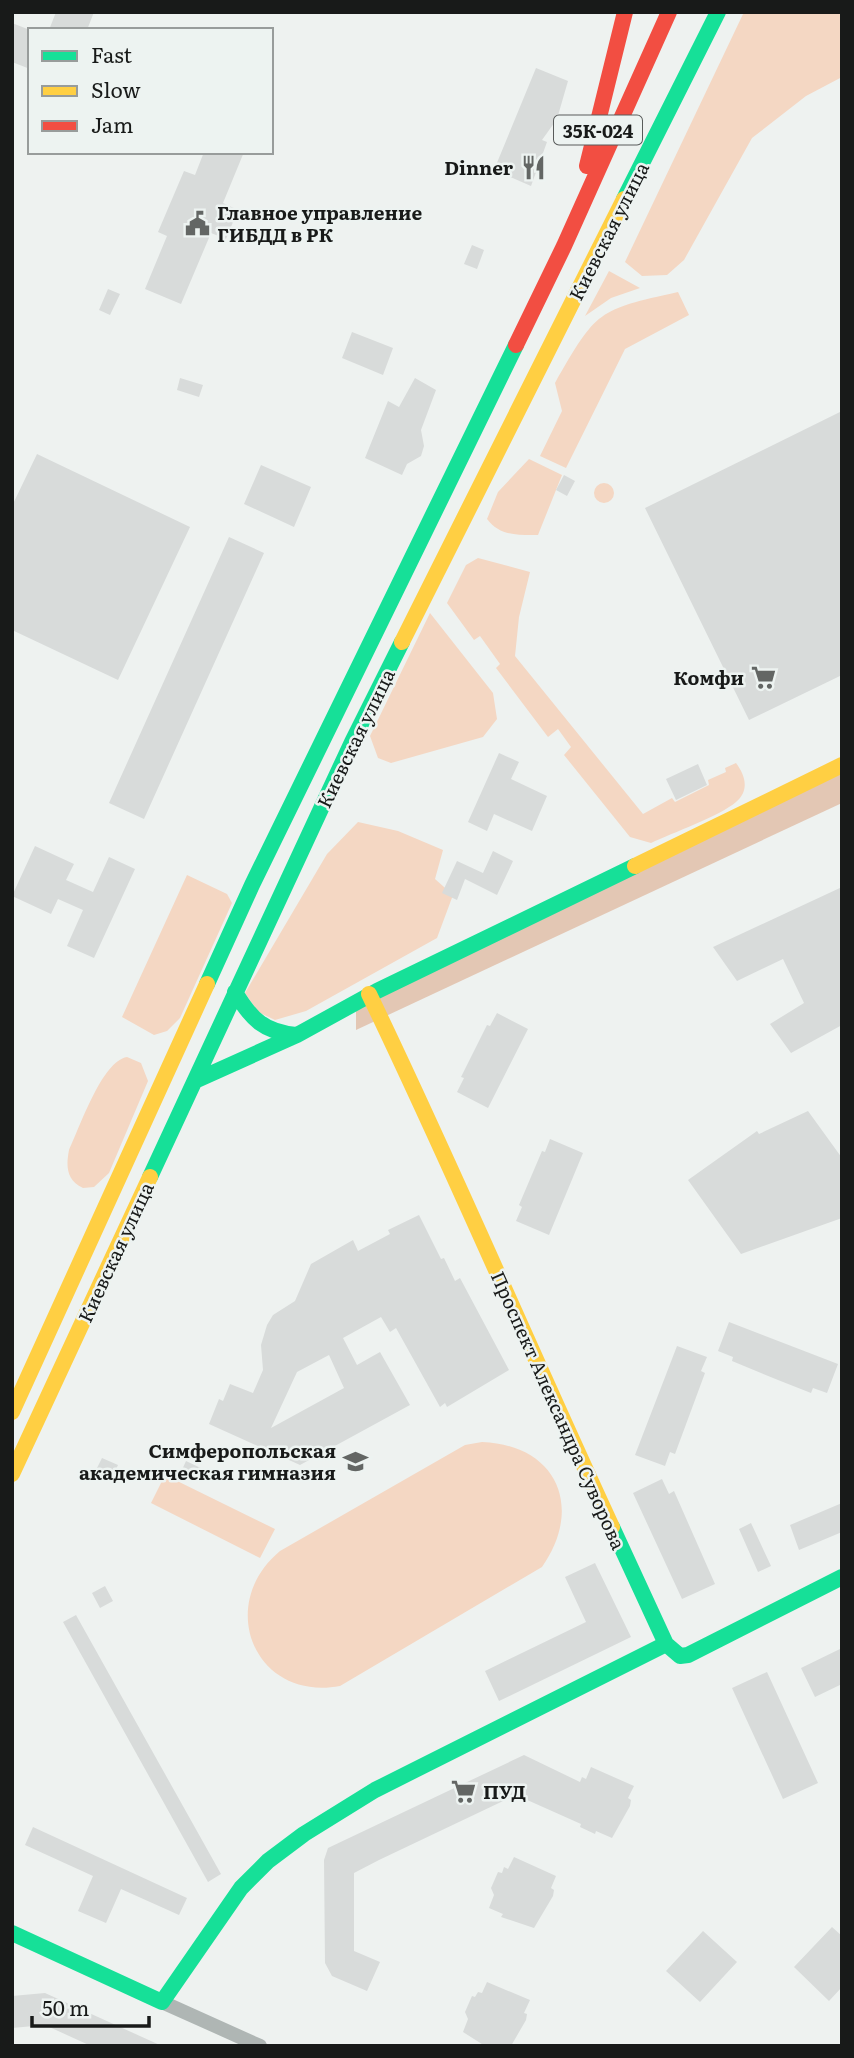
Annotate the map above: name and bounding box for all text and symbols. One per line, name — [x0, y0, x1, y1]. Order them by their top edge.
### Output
legend — [28, 28, 273, 154]
text: Fast — [91, 38, 132, 69]
text: Slow — [91, 73, 141, 104]
text: Jam — [91, 108, 133, 139]
road number: 35К-024 — [554, 116, 642, 145]
place label: Dinner — [444, 153, 514, 181]
restaurant icon: Dinner — [519, 153, 547, 181]
street label: Киевская улица — [561, 156, 655, 305]
place label: Главное управление ГИБДД в РК — [217, 198, 422, 248]
public building icon: Главное управление ГИБДД в РК — [183, 209, 211, 237]
street label: Киевская улица — [309, 663, 401, 812]
place label: Комфи — [673, 663, 744, 691]
supermarket icon: Комфи — [750, 663, 778, 691]
street label: Киевская улица — [70, 1177, 160, 1327]
street label: Проспект Александра Суворова — [485, 1266, 634, 1554]
place label: Симферопольская академическая гимназия — [79, 1436, 336, 1486]
school or university icon: Симферопольская академическая гимназия — [342, 1447, 370, 1475]
supermarket icon: ПУД — [449, 1777, 477, 1805]
place label: ПУД — [483, 1777, 526, 1805]
scale bar — [32, 1984, 149, 2028]
text: 50 m — [42, 1991, 89, 2022]

